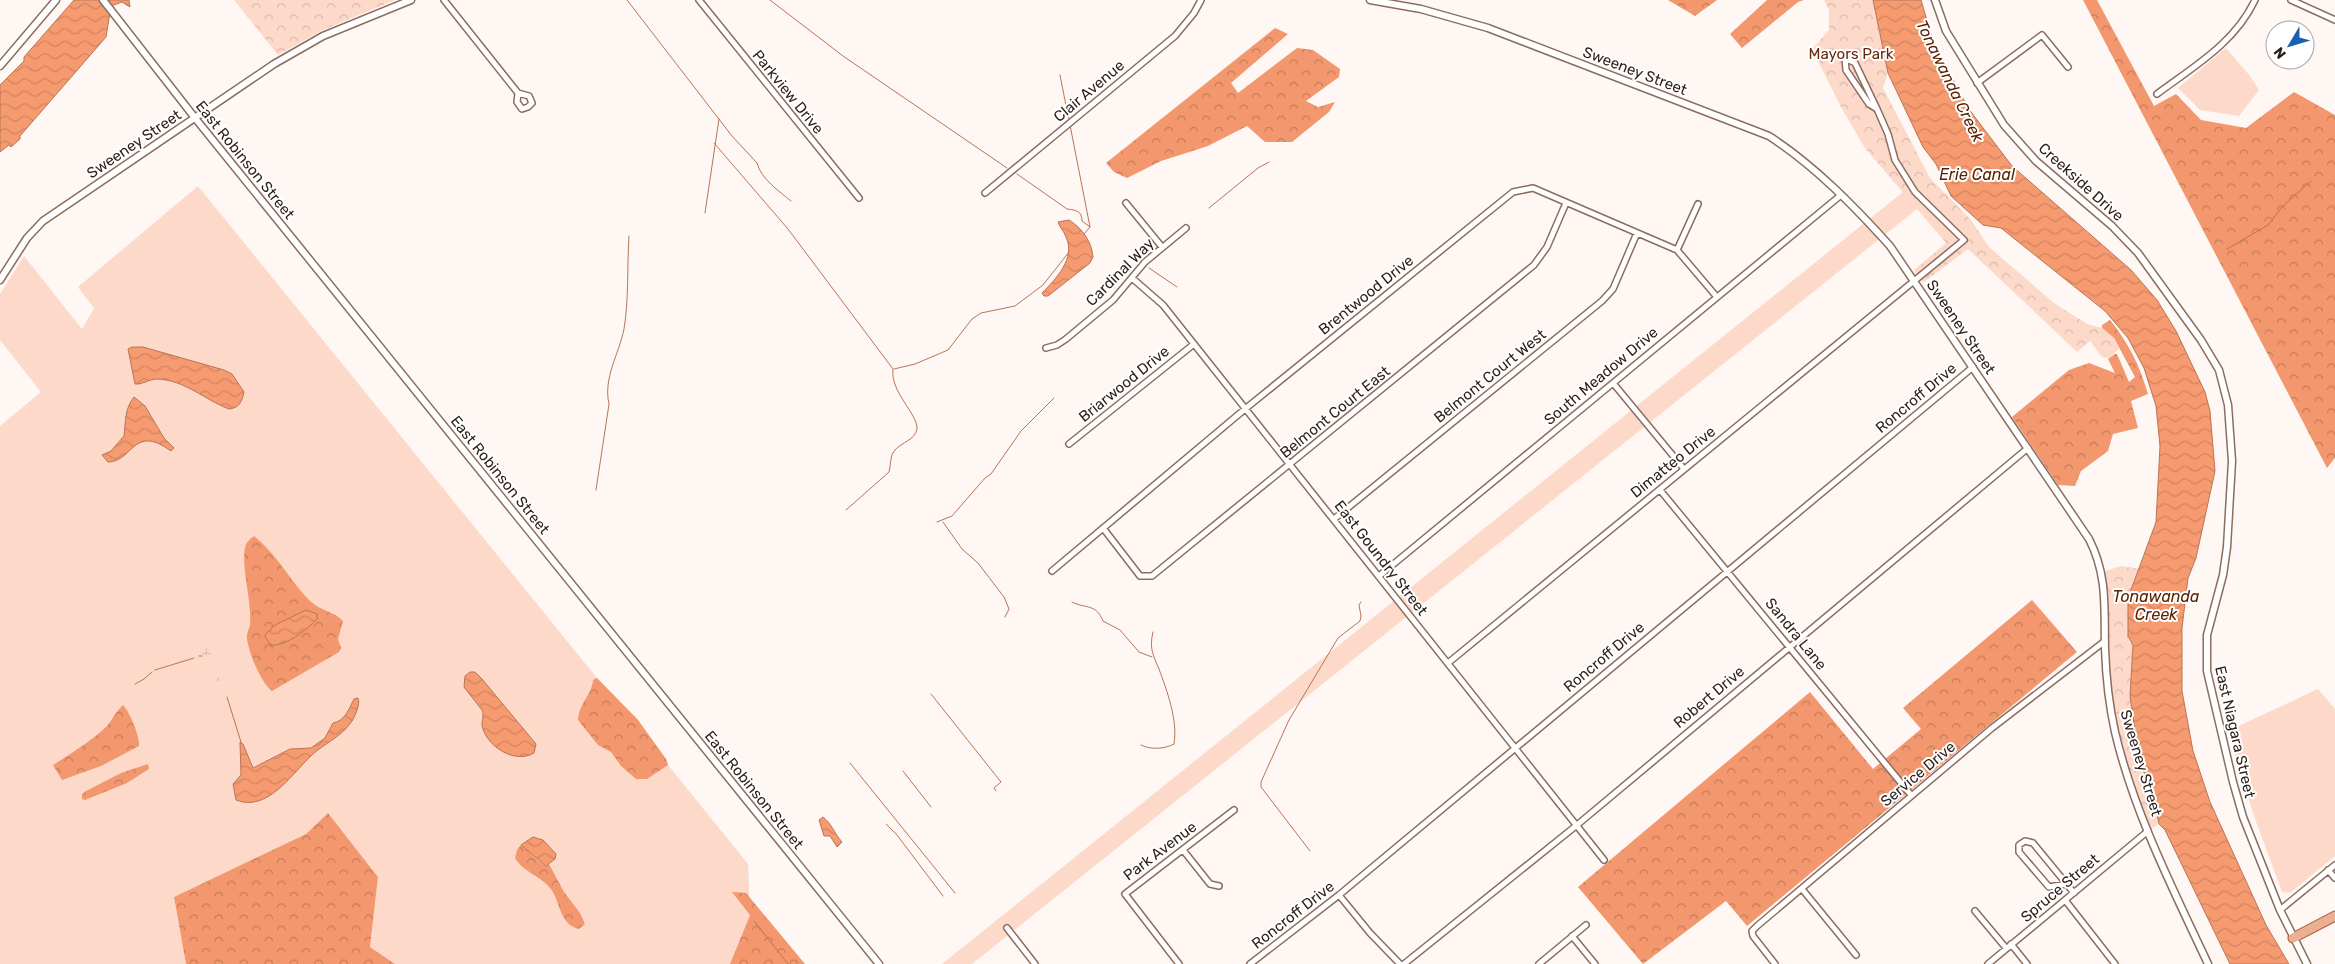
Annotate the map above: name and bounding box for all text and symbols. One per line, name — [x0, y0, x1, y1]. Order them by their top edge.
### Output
water label: Tonawanda Creek — [1912, 17, 1988, 146]
north arrow — [2265, 20, 2315, 70]
street label: Sweeney Street — [1580, 43, 1690, 99]
text: N — [2270, 43, 2290, 62]
park label: Mayors Park — [1809, 45, 1894, 63]
street label: Parkview Drive — [749, 46, 827, 138]
street label: Clair Avenue — [1050, 56, 1128, 126]
street label: East Robinson Street — [192, 97, 298, 223]
street label: Sweeney Street — [83, 106, 185, 182]
street label: Creekside Drive — [2035, 139, 2127, 225]
water label: Erie Canal — [1939, 165, 2016, 184]
street label: Cardinal Way — [1082, 234, 1158, 310]
street label: Brentwood Drive — [1315, 251, 1417, 339]
street label: Sweeney Street — [1923, 276, 1999, 378]
street label: South Meadow Drive — [1540, 323, 1662, 429]
street label: Belmont Court West — [1430, 325, 1550, 427]
street label: Briarwood Drive — [1075, 342, 1173, 426]
street label: Roncroff Drive — [1872, 359, 1960, 437]
street label: Belmont Court East — [1276, 362, 1394, 462]
street label: East Robinson Street — [447, 412, 553, 538]
street label: Dimatteo Drive — [1627, 422, 1719, 502]
street label: East Goundry Street — [1330, 497, 1432, 619]
water label: Tonawanda Creek — [2113, 587, 2199, 624]
street label: Sandra Lane — [1762, 594, 1830, 674]
street label: Roncroff Drive — [1560, 618, 1648, 696]
street label: Robert Drive — [1670, 662, 1748, 732]
street label: East Niagara Street — [2211, 664, 2259, 800]
street label: Sweeney Street — [2116, 708, 2166, 818]
street label: East Robinson Street — [701, 727, 807, 853]
street label: Service Drive — [1877, 738, 1959, 810]
street label: Park Avenue — [1120, 818, 1200, 884]
street label: Spruce Street — [2017, 850, 2103, 926]
street label: Roncroff Drive — [1248, 877, 1338, 953]

